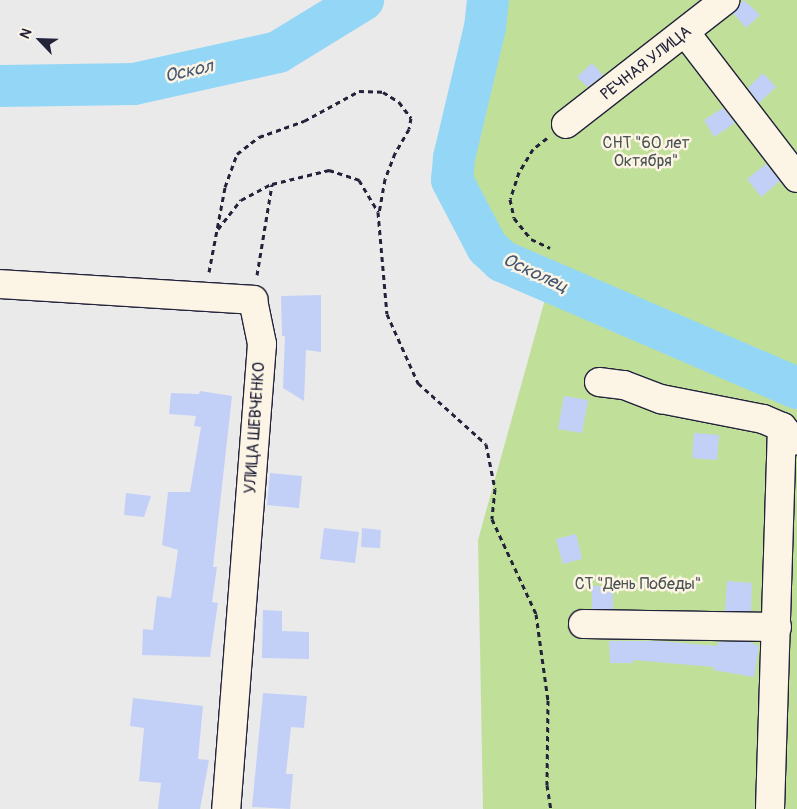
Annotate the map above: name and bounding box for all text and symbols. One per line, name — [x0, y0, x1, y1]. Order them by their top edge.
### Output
north arrow — [15, 15, 65, 65]
street label: РЕЧНАЯ УЛИЦА — [597, 22, 695, 104]
text: N — [16, 26, 36, 41]
water label: Оскол — [163, 56, 215, 88]
park label: СНТ "60 лет Октября" — [603, 133, 689, 171]
water label: Осколец — [499, 250, 571, 298]
street label: УЛИЦА ШЕВЧЕНКО — [241, 362, 269, 494]
park label: СТ "День Победы" — [575, 574, 701, 594]

